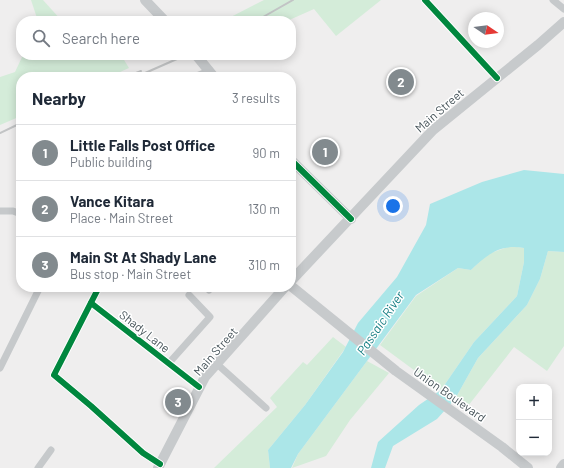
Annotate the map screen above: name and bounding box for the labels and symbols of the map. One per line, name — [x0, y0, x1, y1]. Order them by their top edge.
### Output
north arrow — [468, 12, 504, 48]
pin: 2 — [388, 67, 414, 97]
street label: Main Street — [412, 85, 466, 135]
pin: 1 — [312, 137, 338, 167]
your location — [383, 196, 403, 216]
water label: Passaic River — [353, 288, 407, 358]
street label: Shady Lane — [117, 307, 173, 355]
street label: Main Street — [190, 324, 240, 378]
street label: Union Boulevard — [411, 364, 489, 424]
pin: 3 — [165, 387, 191, 417]

